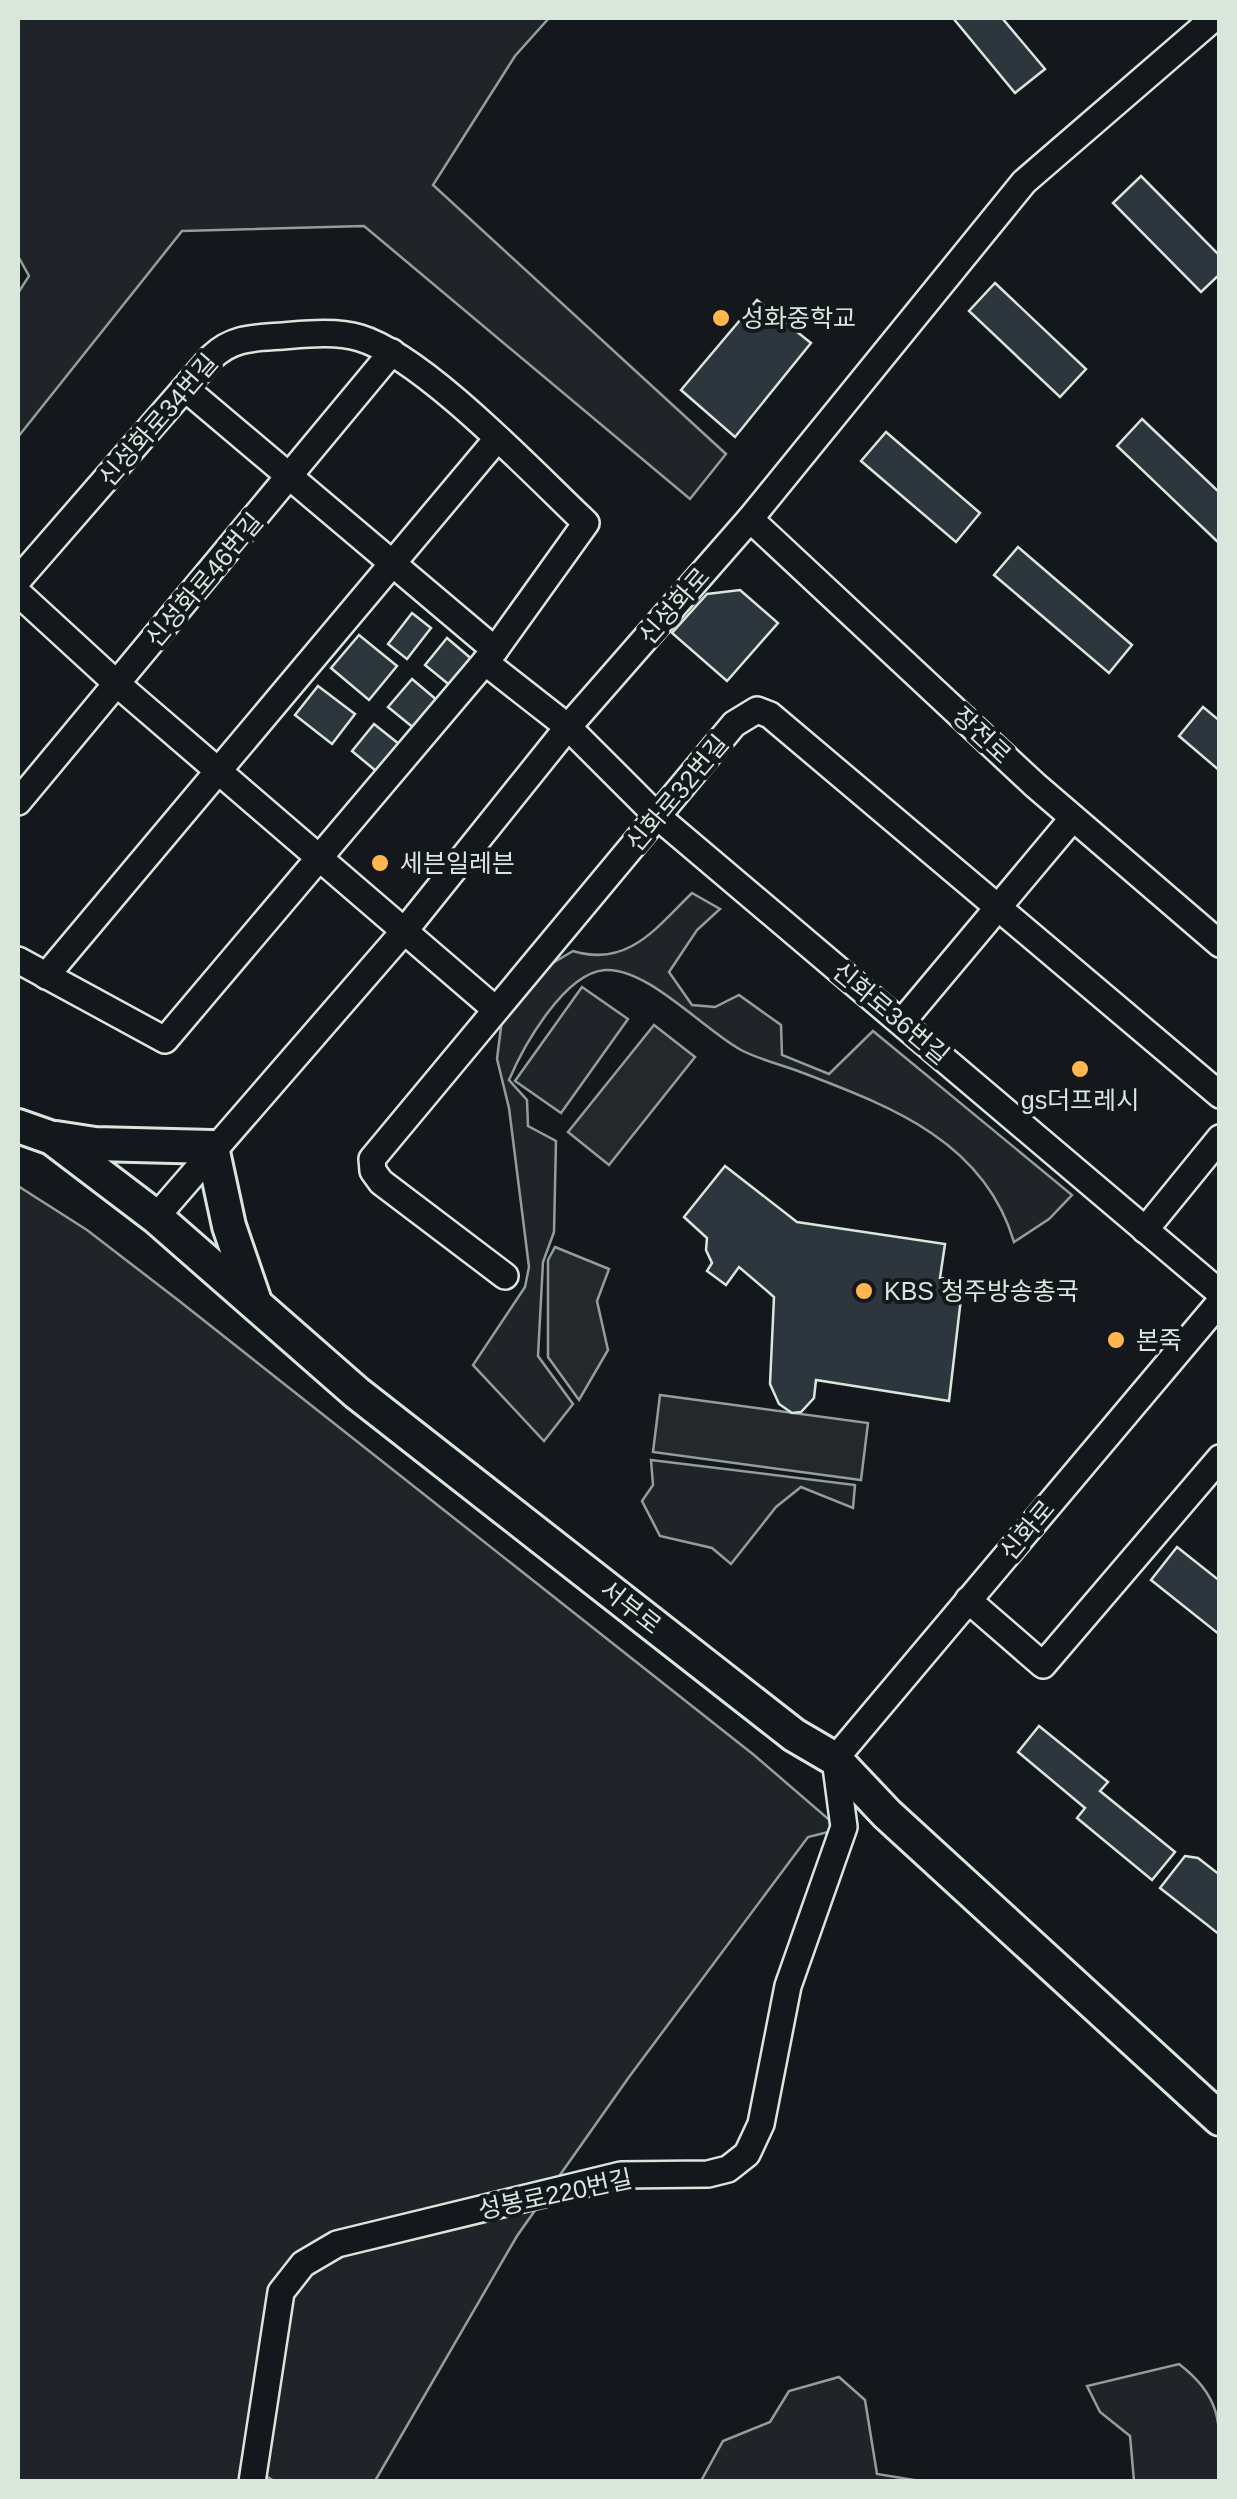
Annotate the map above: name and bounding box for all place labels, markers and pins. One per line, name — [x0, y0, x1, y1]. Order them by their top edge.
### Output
place label: 성화중학교 — [741, 304, 856, 332]
marker: 성화중학교 — [710, 307, 732, 329]
place label: 세븐일레븐 — [400, 849, 515, 877]
marker: 세븐일레븐 — [369, 852, 391, 874]
marker: gs더프레시 — [1069, 1058, 1091, 1080]
place label: gs더프레시 — [1021, 1086, 1139, 1114]
place label: KBS 청주방송총국 — [884, 1277, 1079, 1305]
marker: KBS 청주방송총국 — [853, 1280, 875, 1302]
place label: 본죽 — [1136, 1326, 1182, 1354]
marker: 본죽 — [1105, 1329, 1127, 1351]

